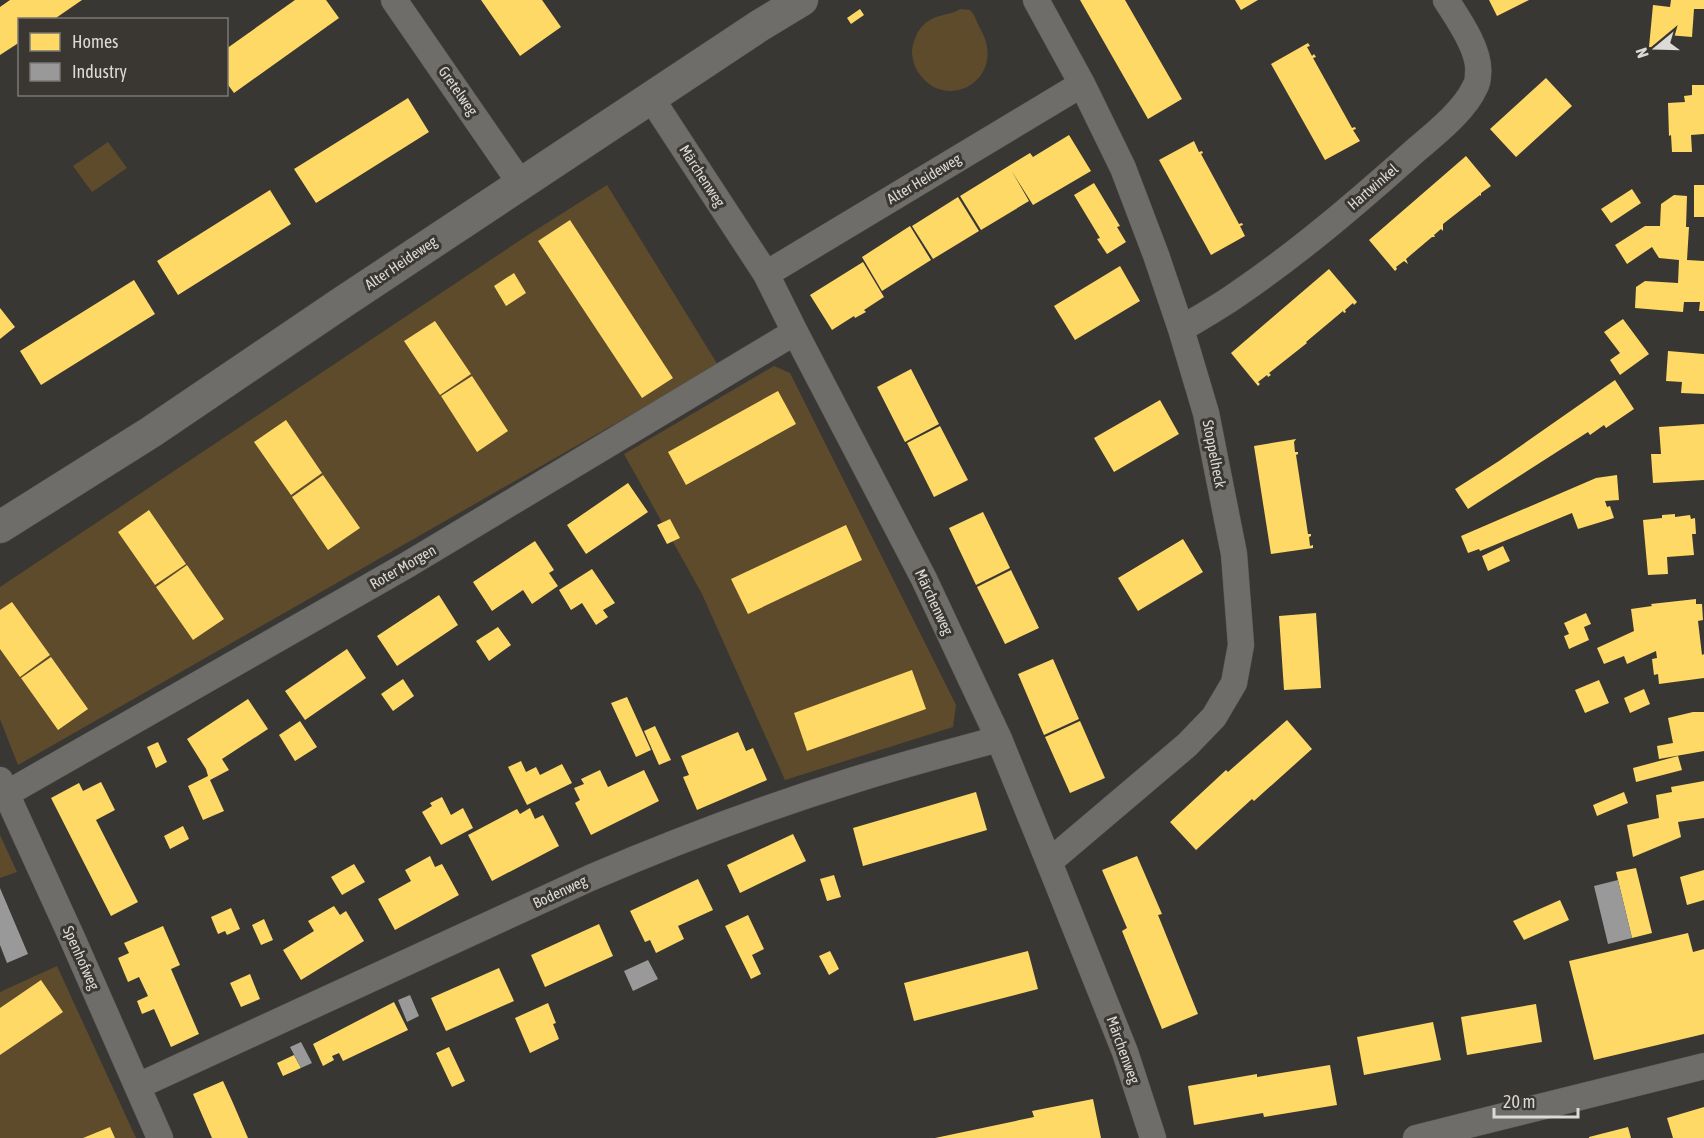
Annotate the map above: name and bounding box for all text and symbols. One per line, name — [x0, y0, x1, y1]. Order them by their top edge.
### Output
legend — [18, 18, 228, 96]
north arrow — [1626, 18, 1686, 78]
text: Homes — [72, 31, 118, 52]
text: N — [1632, 45, 1652, 60]
text: Industry — [72, 61, 127, 82]
street label: Gretelweg — [435, 63, 482, 119]
street label: Märchenweg — [676, 142, 729, 210]
street label: Alter Heideweg — [884, 149, 964, 207]
street label: Hartwinkel — [1344, 160, 1401, 213]
street label: Alter Heideweg — [361, 232, 441, 293]
street label: Stoppelheck — [1200, 419, 1229, 490]
street label: Roter Morgen — [367, 541, 439, 592]
street label: Märchenweg — [912, 566, 957, 638]
street label: Bodenweg — [530, 871, 590, 911]
street label: Spenhofweg — [60, 923, 103, 993]
street label: Märchenweg — [1103, 1014, 1144, 1086]
scale bar — [1494, 1081, 1578, 1119]
text: 20 m — [1503, 1091, 1535, 1112]

